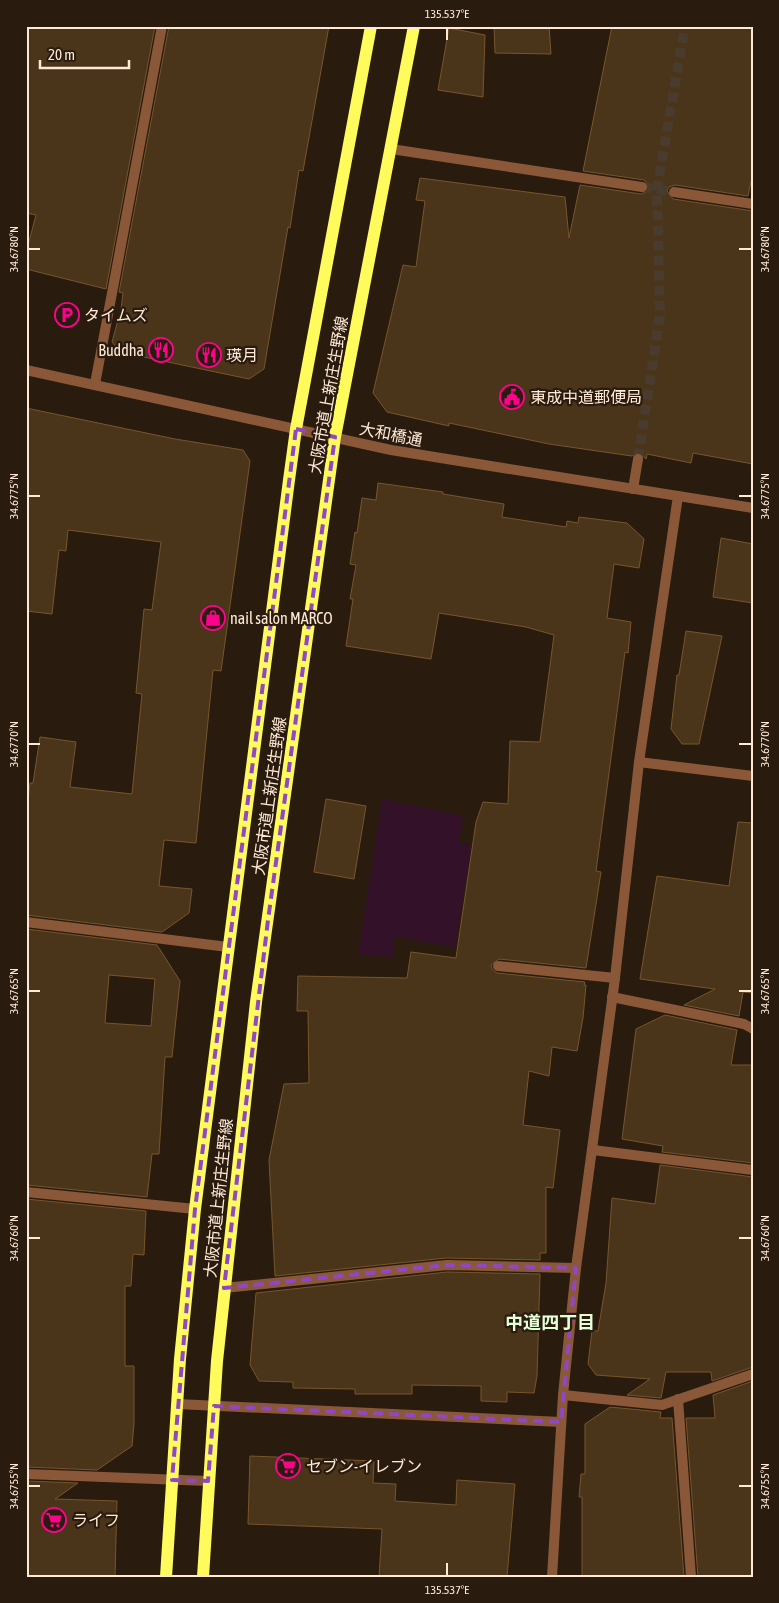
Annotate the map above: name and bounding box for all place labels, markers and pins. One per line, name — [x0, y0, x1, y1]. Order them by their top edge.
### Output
parking icon: タイムズ — [54, 302, 80, 328]
place label: タイムズ — [84, 306, 148, 324]
restaurant icon: Buddha — [148, 337, 174, 363]
place label: Buddha — [98, 341, 144, 359]
restaurant icon: 瑛月 — [196, 342, 222, 368]
place label: 瑛月 — [226, 346, 258, 364]
public building icon: 東成中道郵便局 — [499, 384, 525, 410]
place label: 東成中道郵便局 — [530, 388, 642, 406]
shop icon: nail salon MARCO — [200, 605, 226, 631]
place label: nail salon MARCO — [230, 609, 333, 627]
supermarket icon: セブン-イレブン — [275, 1453, 301, 1479]
place label: セブン-イレブン — [306, 1457, 422, 1475]
supermarket icon: ライフ — [41, 1507, 67, 1533]
place label: ライフ — [72, 1511, 120, 1529]

